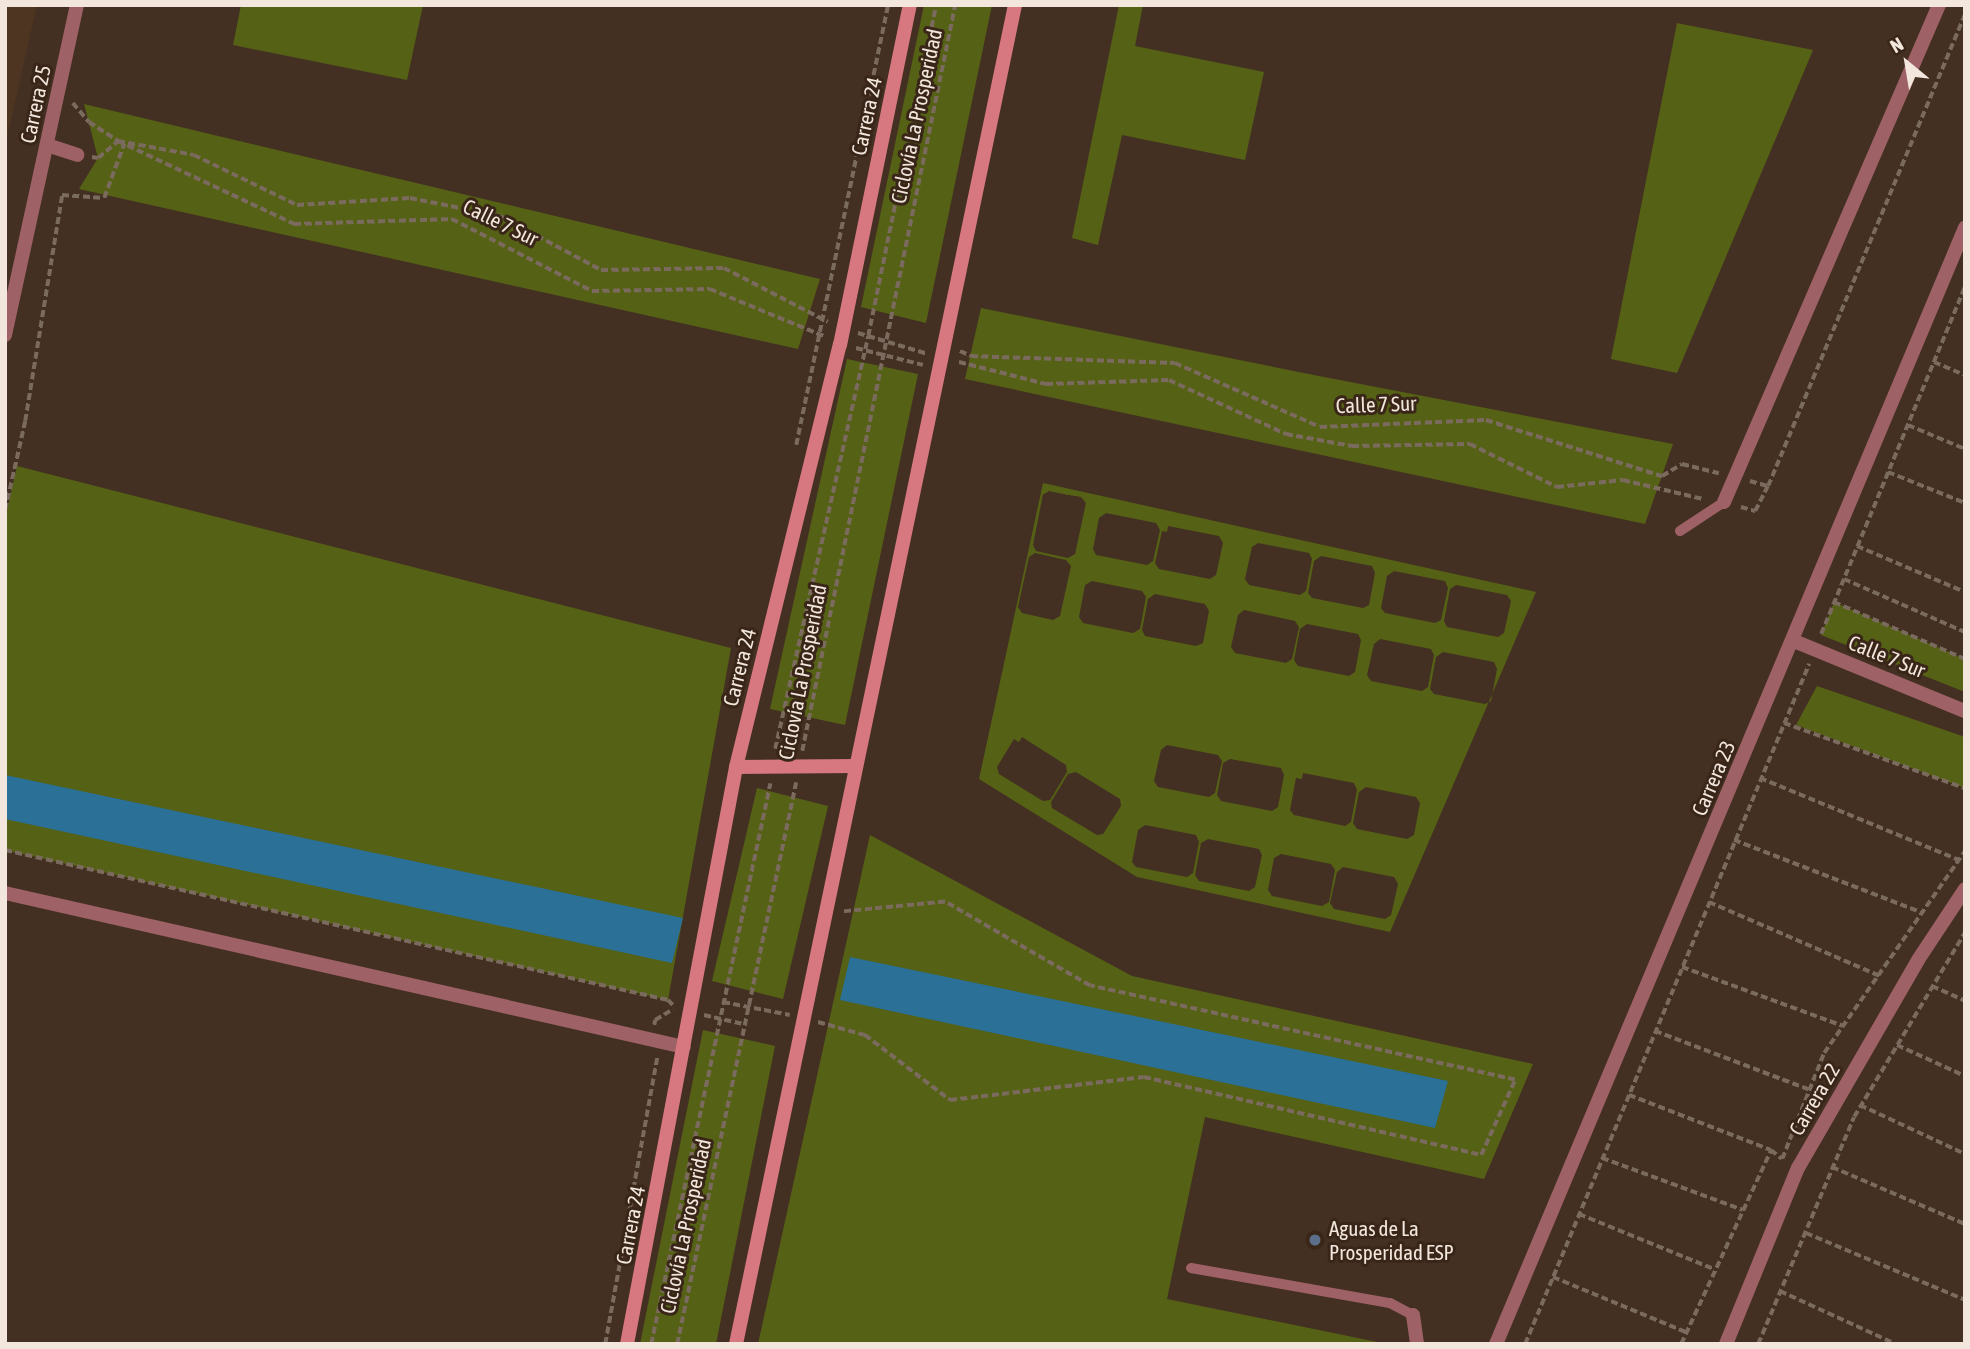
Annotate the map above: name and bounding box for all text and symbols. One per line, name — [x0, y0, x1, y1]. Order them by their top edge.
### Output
street label: Ciclovía La Prosperidad — [885, 26, 947, 206]
north arrow — [1872, 28, 1942, 98]
text: N — [1886, 32, 1907, 57]
street label: Carrera 25 — [14, 63, 56, 145]
street label: Carrera 24 — [845, 75, 887, 157]
street label: Calle 7 Sur — [459, 193, 543, 251]
street label: Calle 7 Sur — [1335, 390, 1417, 418]
street label: Ciclovía La Prosperidad — [773, 582, 831, 762]
street label: Carrera 24 — [717, 625, 761, 709]
street label: Calle 7 Sur — [1845, 629, 1929, 683]
street label: Carrera 23 — [1686, 737, 1740, 819]
street label: Carrera 22 — [1783, 1058, 1845, 1140]
street label: Ciclovía La Prosperidad — [654, 1136, 716, 1316]
street label: Carrera 24 — [610, 1184, 650, 1266]
place label: Aguas de La Prosperidad ESP — [1329, 1215, 1454, 1265]
marker: Aguas de La Prosperidad ESP — [1307, 1232, 1323, 1248]

